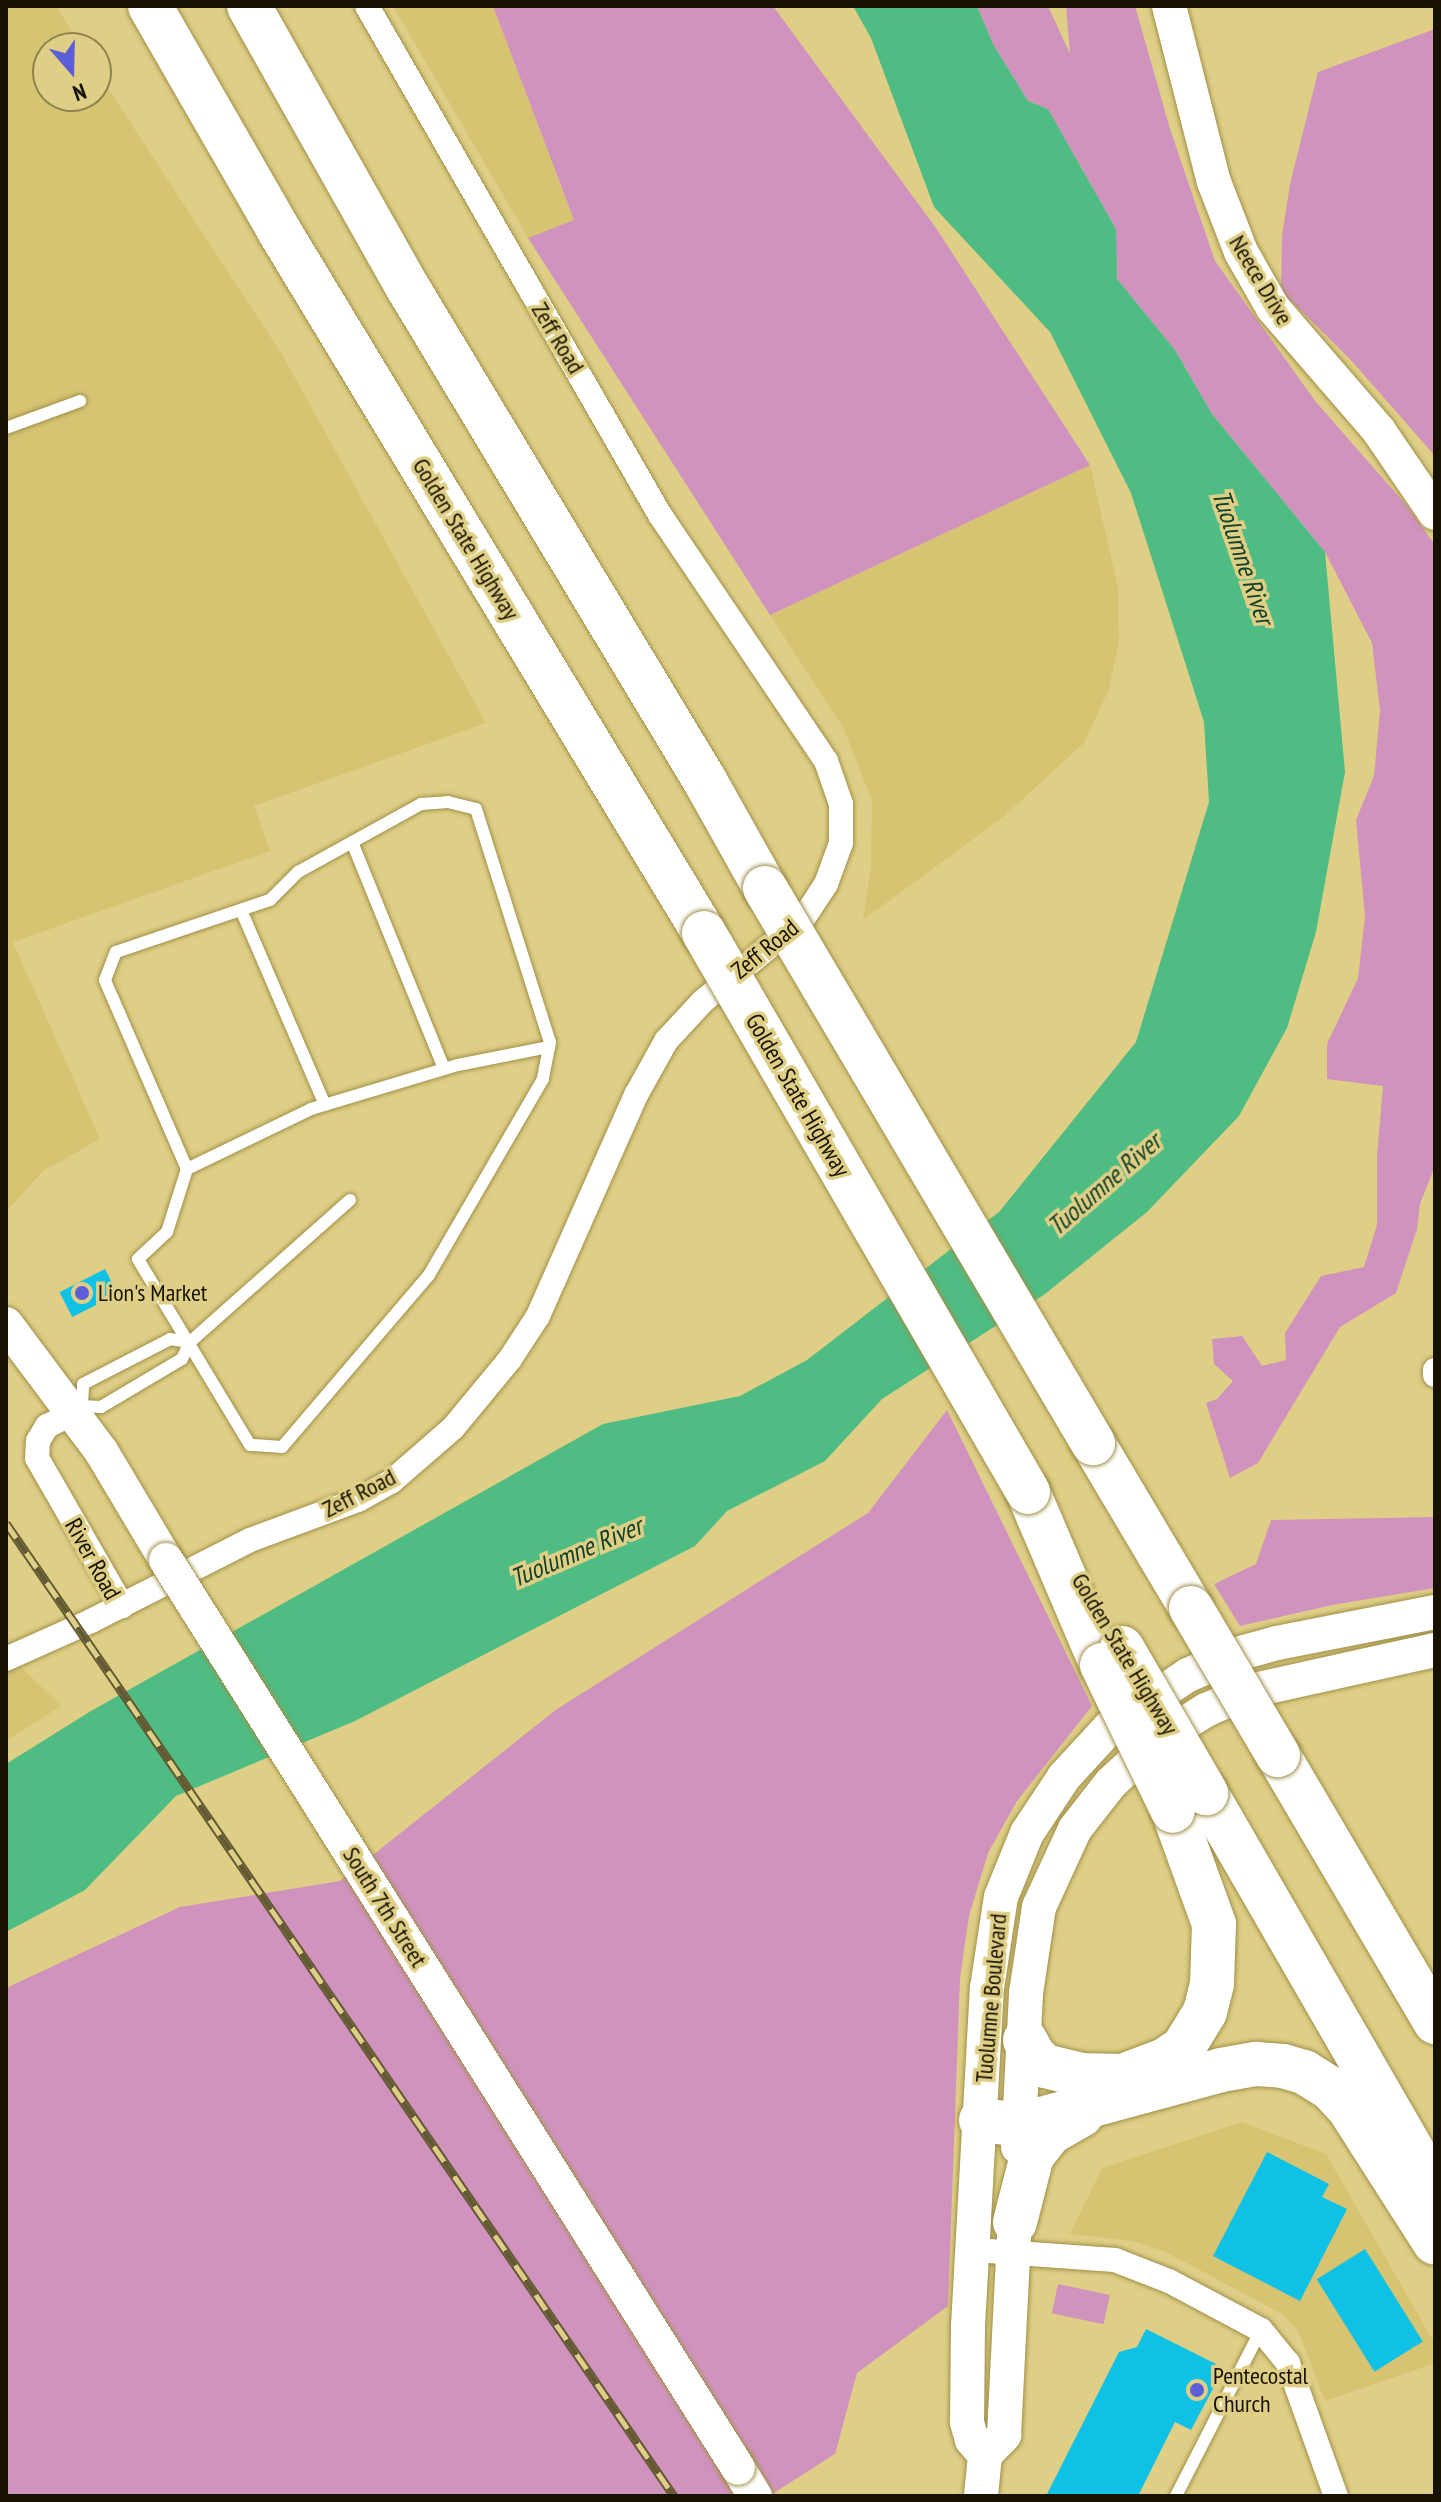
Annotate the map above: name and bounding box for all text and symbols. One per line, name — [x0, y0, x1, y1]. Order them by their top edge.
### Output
north arrow — [32, 32, 112, 112]
text: N — [69, 77, 90, 108]
street label: Neece Drive — [1223, 230, 1299, 330]
street label: Zeff Road — [526, 297, 590, 379]
street label: Golden State Highway — [406, 453, 526, 625]
water label: Tuolumne River — [1205, 486, 1281, 628]
street label: Zeff Road — [726, 913, 804, 985]
street label: Golden State Highway — [740, 1008, 856, 1182]
water label: Tuolumne River — [1041, 1126, 1167, 1242]
place label: Lion's Market — [98, 1279, 207, 1307]
marker: Lion's Market — [73, 1284, 91, 1302]
street label: Zeff Road — [318, 1462, 400, 1524]
water label: Tuolumne River — [506, 1510, 646, 1594]
street label: River Road — [59, 1513, 127, 1605]
street label: Golden State Highway — [1065, 1568, 1185, 1740]
street label: South 7th Street — [337, 1842, 433, 1972]
street label: Tuolumne Boulevard — [969, 1912, 1013, 2084]
place label: Pentecostal Church — [1213, 2362, 1308, 2418]
marker: Pentecostal Church — [1188, 2381, 1206, 2399]

